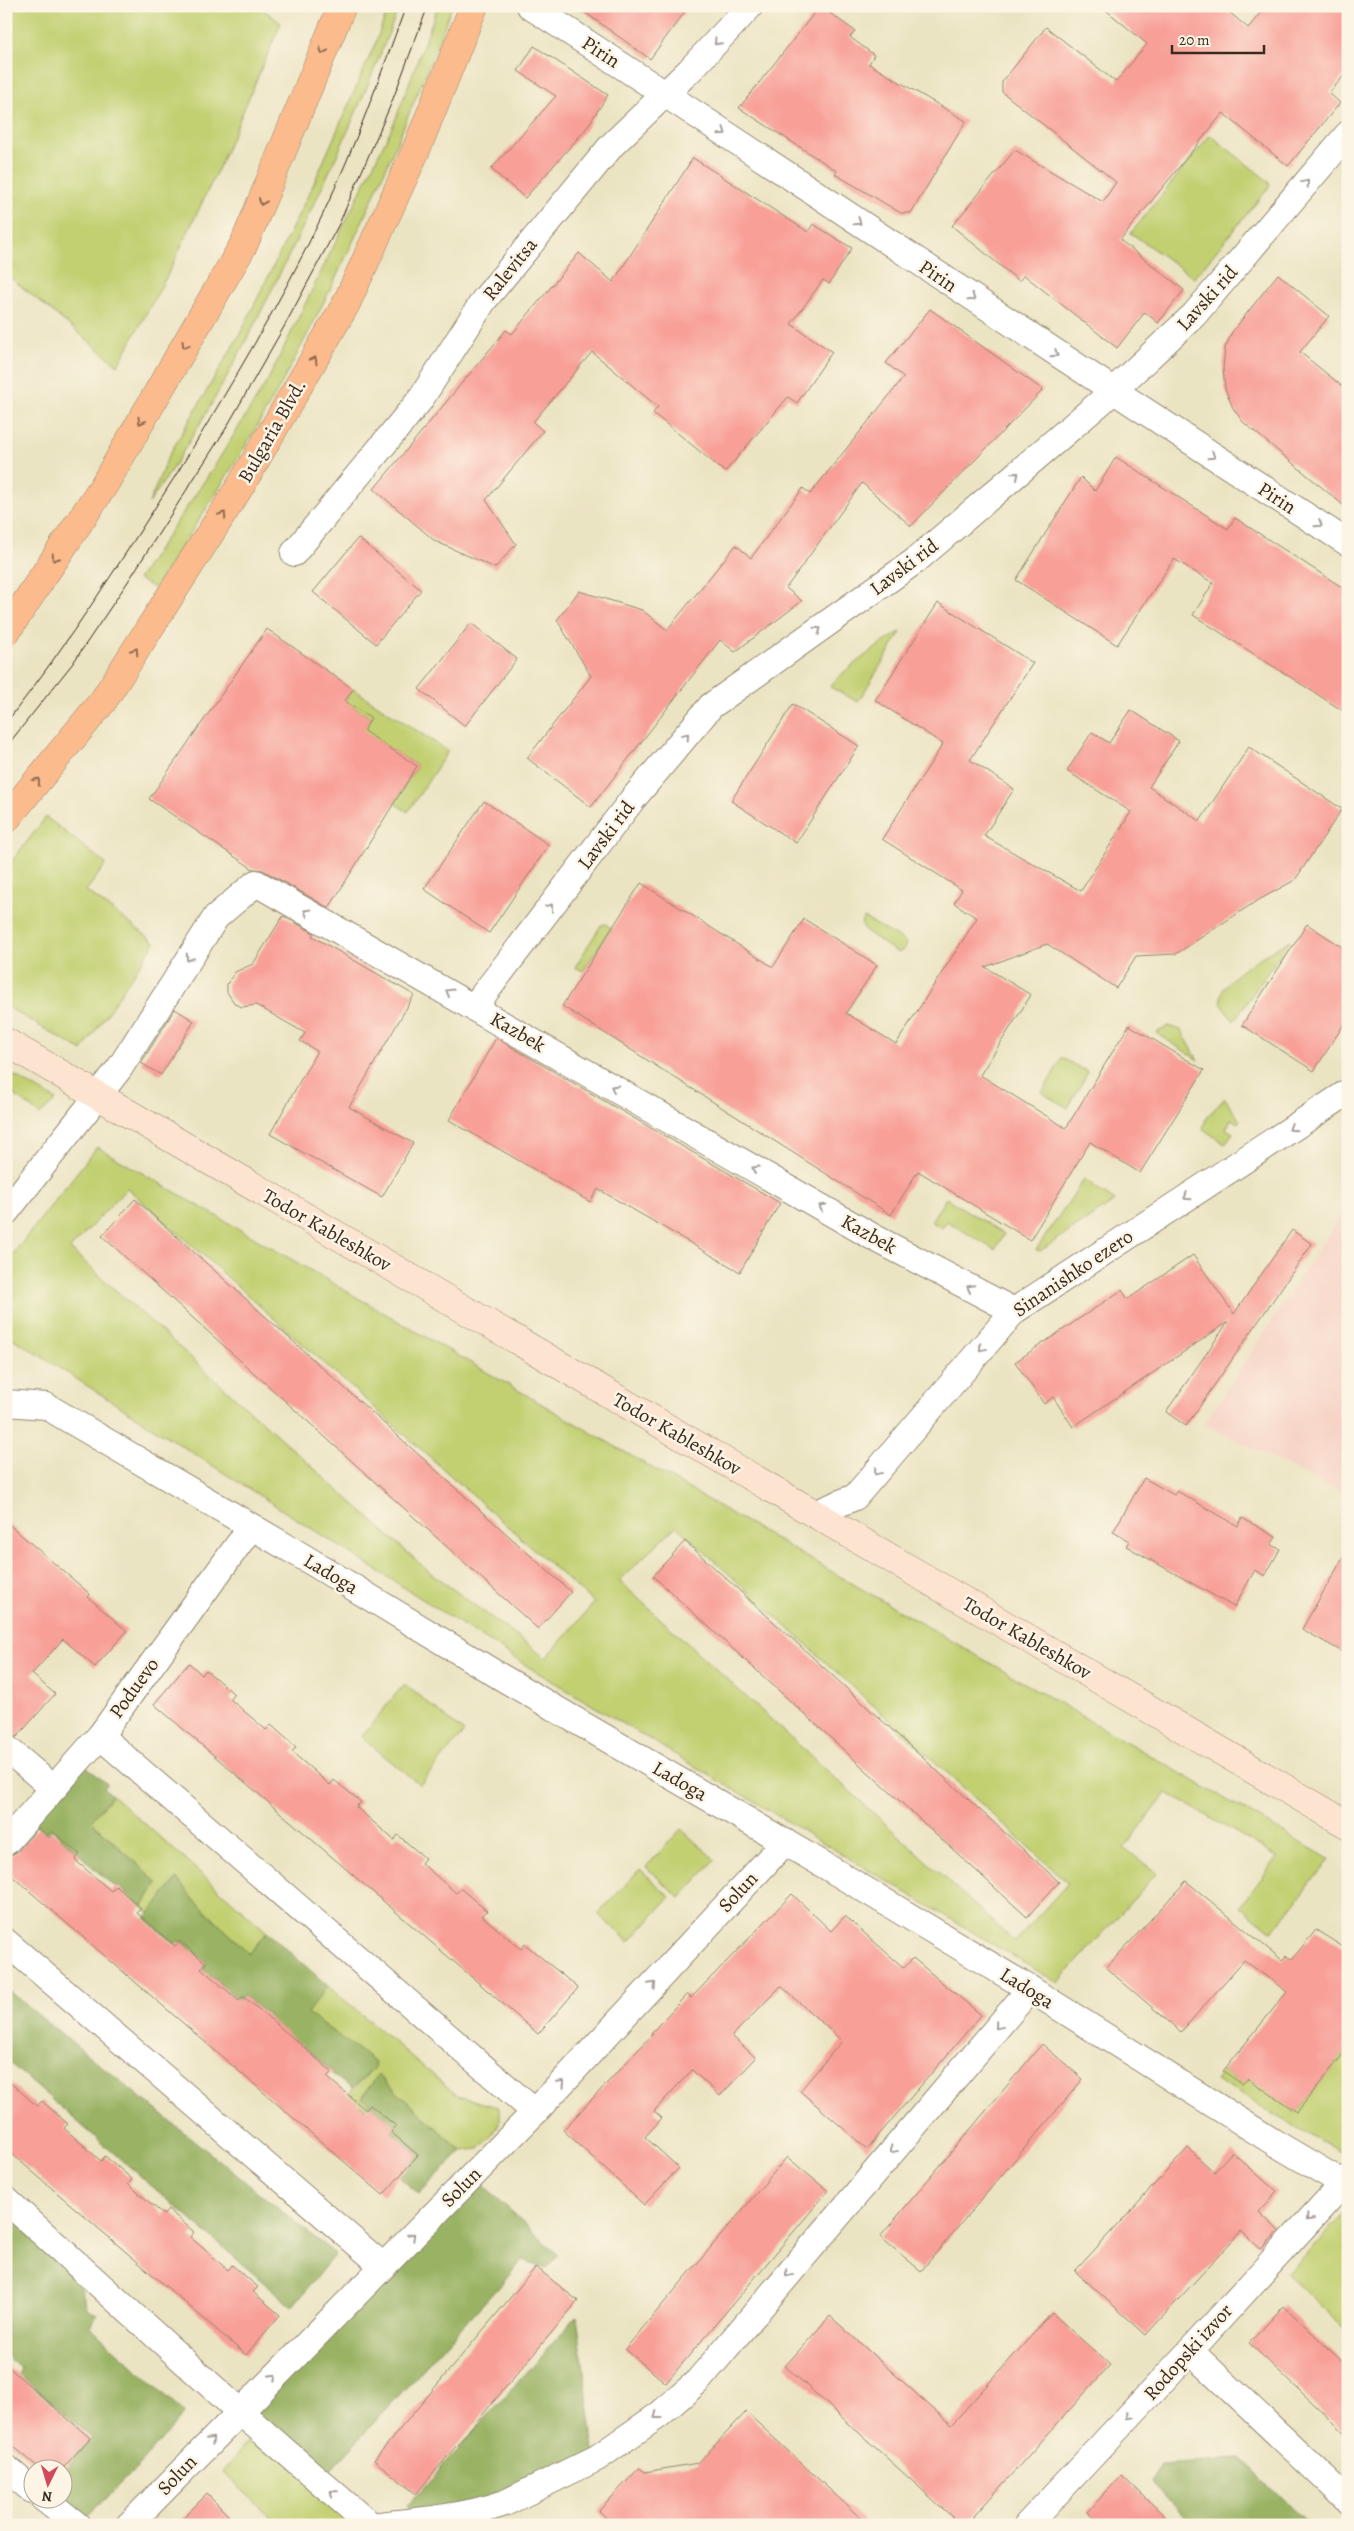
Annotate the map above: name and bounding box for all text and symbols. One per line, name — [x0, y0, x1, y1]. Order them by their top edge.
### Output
scale bar — [1172, 22, 1264, 54]
street label: Pirin — [577, 30, 625, 74]
text: 20 m — [1179, 30, 1210, 50]
one-way arrow — [714, 36, 723, 45]
one-way arrow — [319, 46, 330, 55]
one-way arrow — [717, 126, 727, 135]
one-way arrow — [1301, 180, 1309, 189]
one-way arrow — [257, 197, 268, 206]
one-way arrow — [852, 216, 862, 225]
street label: Ralevitsa — [476, 231, 544, 306]
street label: Pirin — [914, 253, 962, 299]
street label: Lavski rid — [1170, 259, 1244, 337]
one-way arrow — [966, 292, 976, 301]
one-way arrow — [182, 339, 192, 348]
one-way arrow — [1049, 348, 1059, 357]
one-way arrow — [308, 356, 318, 365]
street label: Bulgaria Blvd. — [231, 374, 313, 488]
one-way arrow — [138, 415, 148, 424]
one-way arrow — [1206, 449, 1215, 459]
one-way arrow — [1010, 472, 1019, 480]
street label: Pirin — [1253, 476, 1301, 520]
one-way arrow — [216, 511, 226, 520]
one-way arrow — [1313, 518, 1322, 528]
street label: Lavski rid — [864, 532, 944, 602]
one-way arrow — [52, 553, 61, 562]
one-way arrow — [812, 627, 821, 636]
one-way arrow — [129, 648, 138, 657]
one-way arrow — [680, 733, 689, 742]
one-way arrow — [32, 778, 40, 787]
street label: Lavski rid — [571, 795, 641, 875]
one-way arrow — [545, 904, 553, 913]
one-way arrow — [304, 908, 313, 918]
one-way arrow — [186, 953, 196, 962]
one-way arrow — [445, 989, 454, 999]
street label: Kazbek — [485, 1005, 551, 1059]
one-way arrow — [611, 1084, 620, 1094]
one-way arrow — [1288, 1122, 1297, 1132]
one-way arrow — [751, 1165, 760, 1175]
street label: Todor Kableshkov — [258, 1182, 397, 1278]
one-way arrow — [1183, 1191, 1192, 1201]
one-way arrow — [819, 1204, 828, 1214]
street label: Kazbek — [836, 1208, 902, 1260]
street label: Sinanishko ezero — [1008, 1223, 1138, 1323]
one-way arrow — [966, 1284, 975, 1294]
one-way arrow — [980, 1342, 988, 1351]
street label: Todor Kableshkov — [608, 1386, 747, 1482]
one-way arrow — [875, 1466, 883, 1475]
street label: Ladoga — [299, 1547, 364, 1601]
street label: Todor Kableshkov — [958, 1590, 1097, 1686]
street label: Poduevo — [103, 1652, 165, 1724]
street label: Ladoga — [648, 1754, 713, 1808]
street label: Solun — [712, 1866, 764, 1918]
street label: Ladoga — [995, 1961, 1060, 2016]
one-way arrow — [647, 1981, 656, 1990]
one-way arrow — [995, 2021, 1004, 2030]
one-way arrow — [556, 2079, 565, 2088]
one-way arrow — [890, 2145, 899, 2154]
street label: Solun — [435, 2161, 487, 2213]
one-way arrow — [1306, 2213, 1315, 2222]
one-way arrow — [406, 2233, 415, 2242]
one-way arrow — [785, 2269, 794, 2278]
street label: Rodopski izvor — [1137, 2298, 1239, 2406]
one-way arrow — [267, 2374, 276, 2383]
one-way arrow — [654, 2411, 663, 2419]
one-way arrow — [1126, 2411, 1135, 2420]
one-way arrow — [205, 2437, 214, 2446]
street label: Solun — [151, 2449, 203, 2501]
north arrow — [22, 2458, 72, 2508]
text: N — [41, 2487, 53, 2506]
one-way arrow — [329, 2490, 338, 2499]

